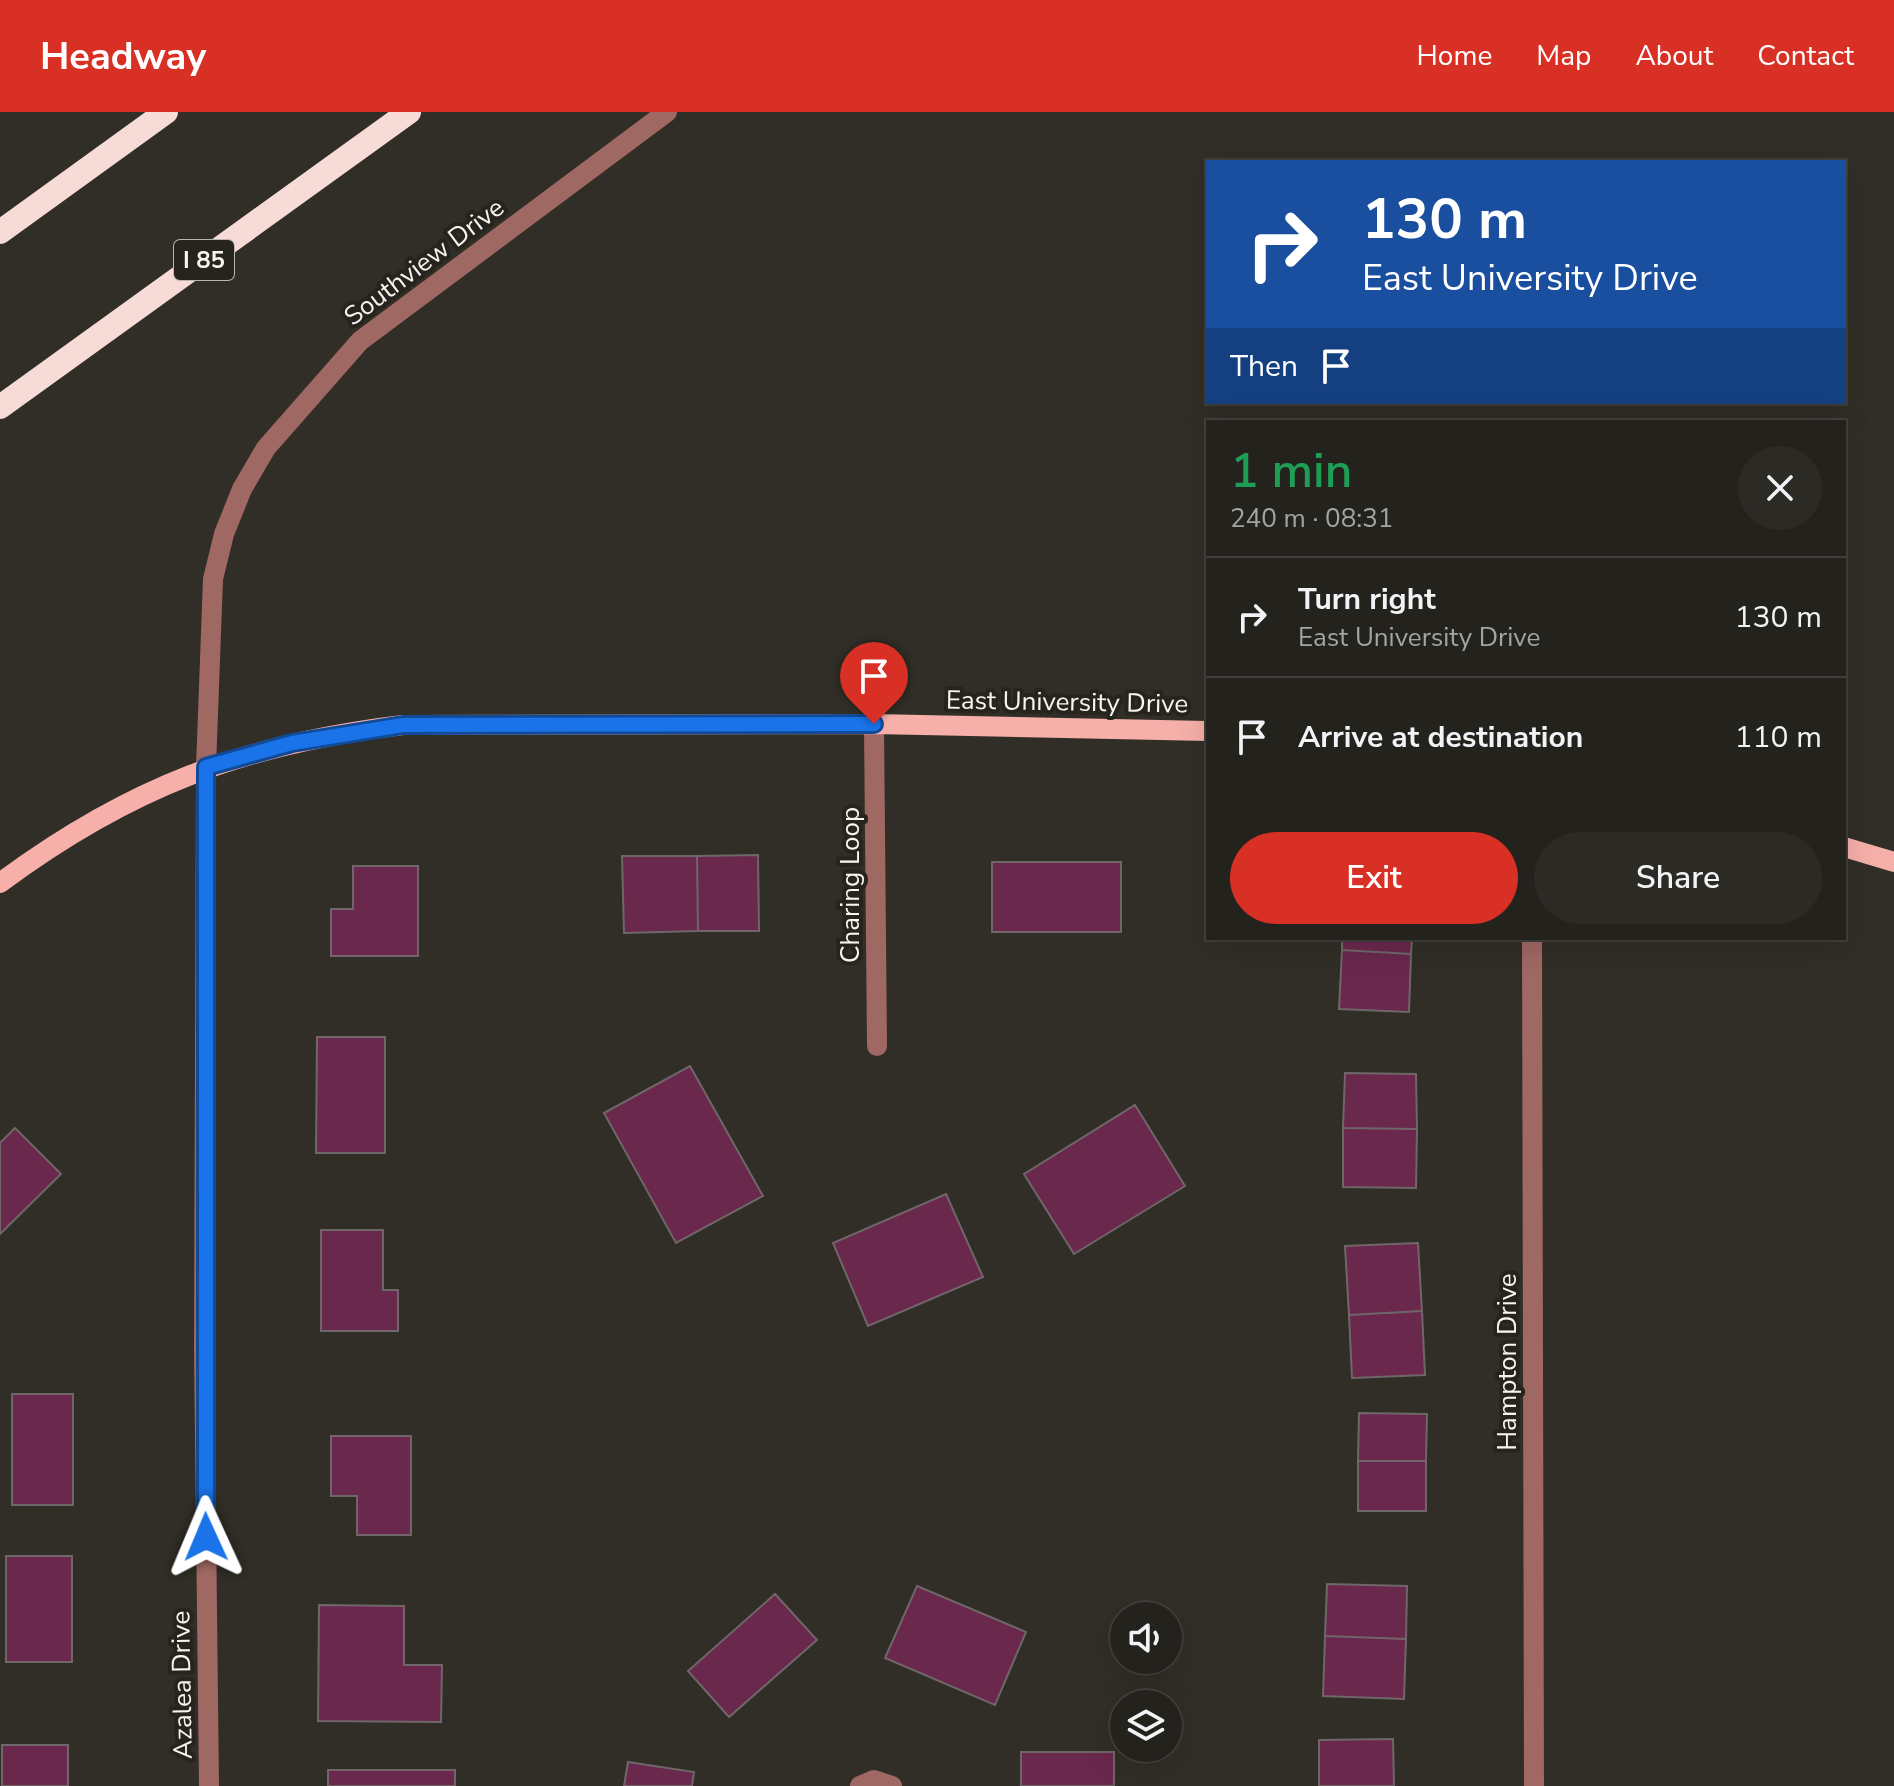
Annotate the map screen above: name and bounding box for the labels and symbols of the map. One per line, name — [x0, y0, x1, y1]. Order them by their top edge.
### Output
street label: Southview Drive — [337, 190, 511, 334]
road number: I 85 — [174, 240, 234, 280]
pin — [840, 642, 908, 724]
street label: East University Drive — [946, 682, 1188, 722]
street label: Charing Loop — [833, 807, 868, 963]
street label: Hampton Drive — [1490, 1273, 1525, 1451]
position arrow — [164, 1495, 248, 1579]
street label: Azalea Drive — [163, 1611, 201, 1759]

